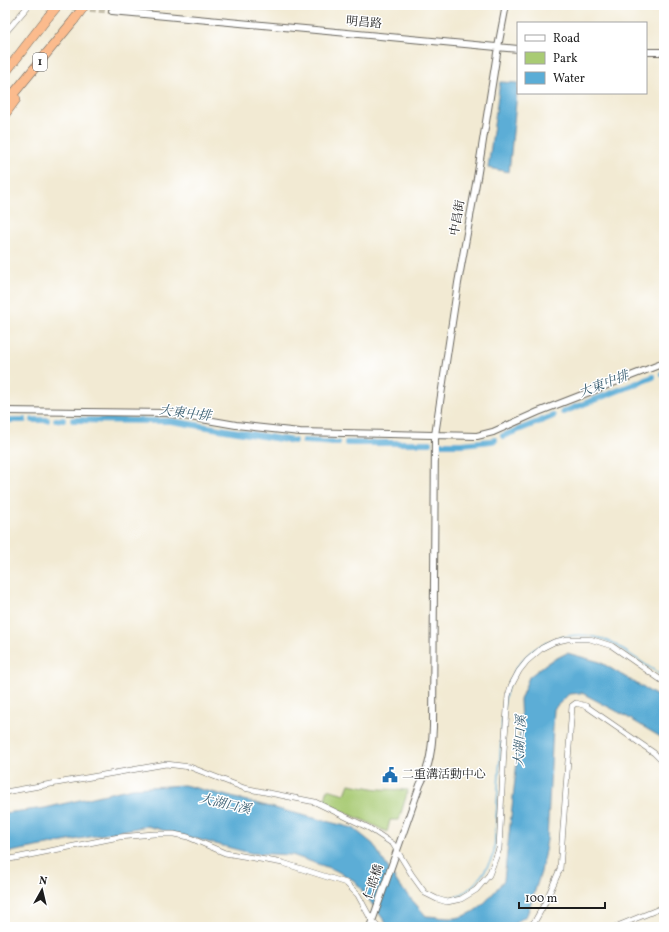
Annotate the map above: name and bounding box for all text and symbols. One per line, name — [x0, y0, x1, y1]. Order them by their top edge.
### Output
street label: 明昌路 — [345, 13, 383, 33]
legend — [517, 22, 647, 94]
text: Road — [553, 31, 580, 47]
text: Park — [553, 51, 578, 67]
road number: 1 — [33, 53, 47, 71]
text: Water — [553, 71, 585, 87]
street label: 中昌街 — [447, 198, 469, 237]
water label: 大東中排 — [576, 367, 633, 403]
water label: 大東中排 — [158, 402, 214, 426]
water label: 大湖口溪 — [511, 713, 531, 767]
public building icon: 二重溝活動中心 — [381, 766, 399, 784]
place label: 二重溝活動中心 — [402, 767, 486, 783]
water label: 大湖口溪 — [198, 790, 254, 820]
street label: 仁皓橋 — [361, 862, 387, 902]
north arrow — [22, 870, 62, 910]
text: N — [38, 874, 48, 890]
scale bar — [519, 884, 605, 910]
text: 100 m — [525, 891, 558, 907]

